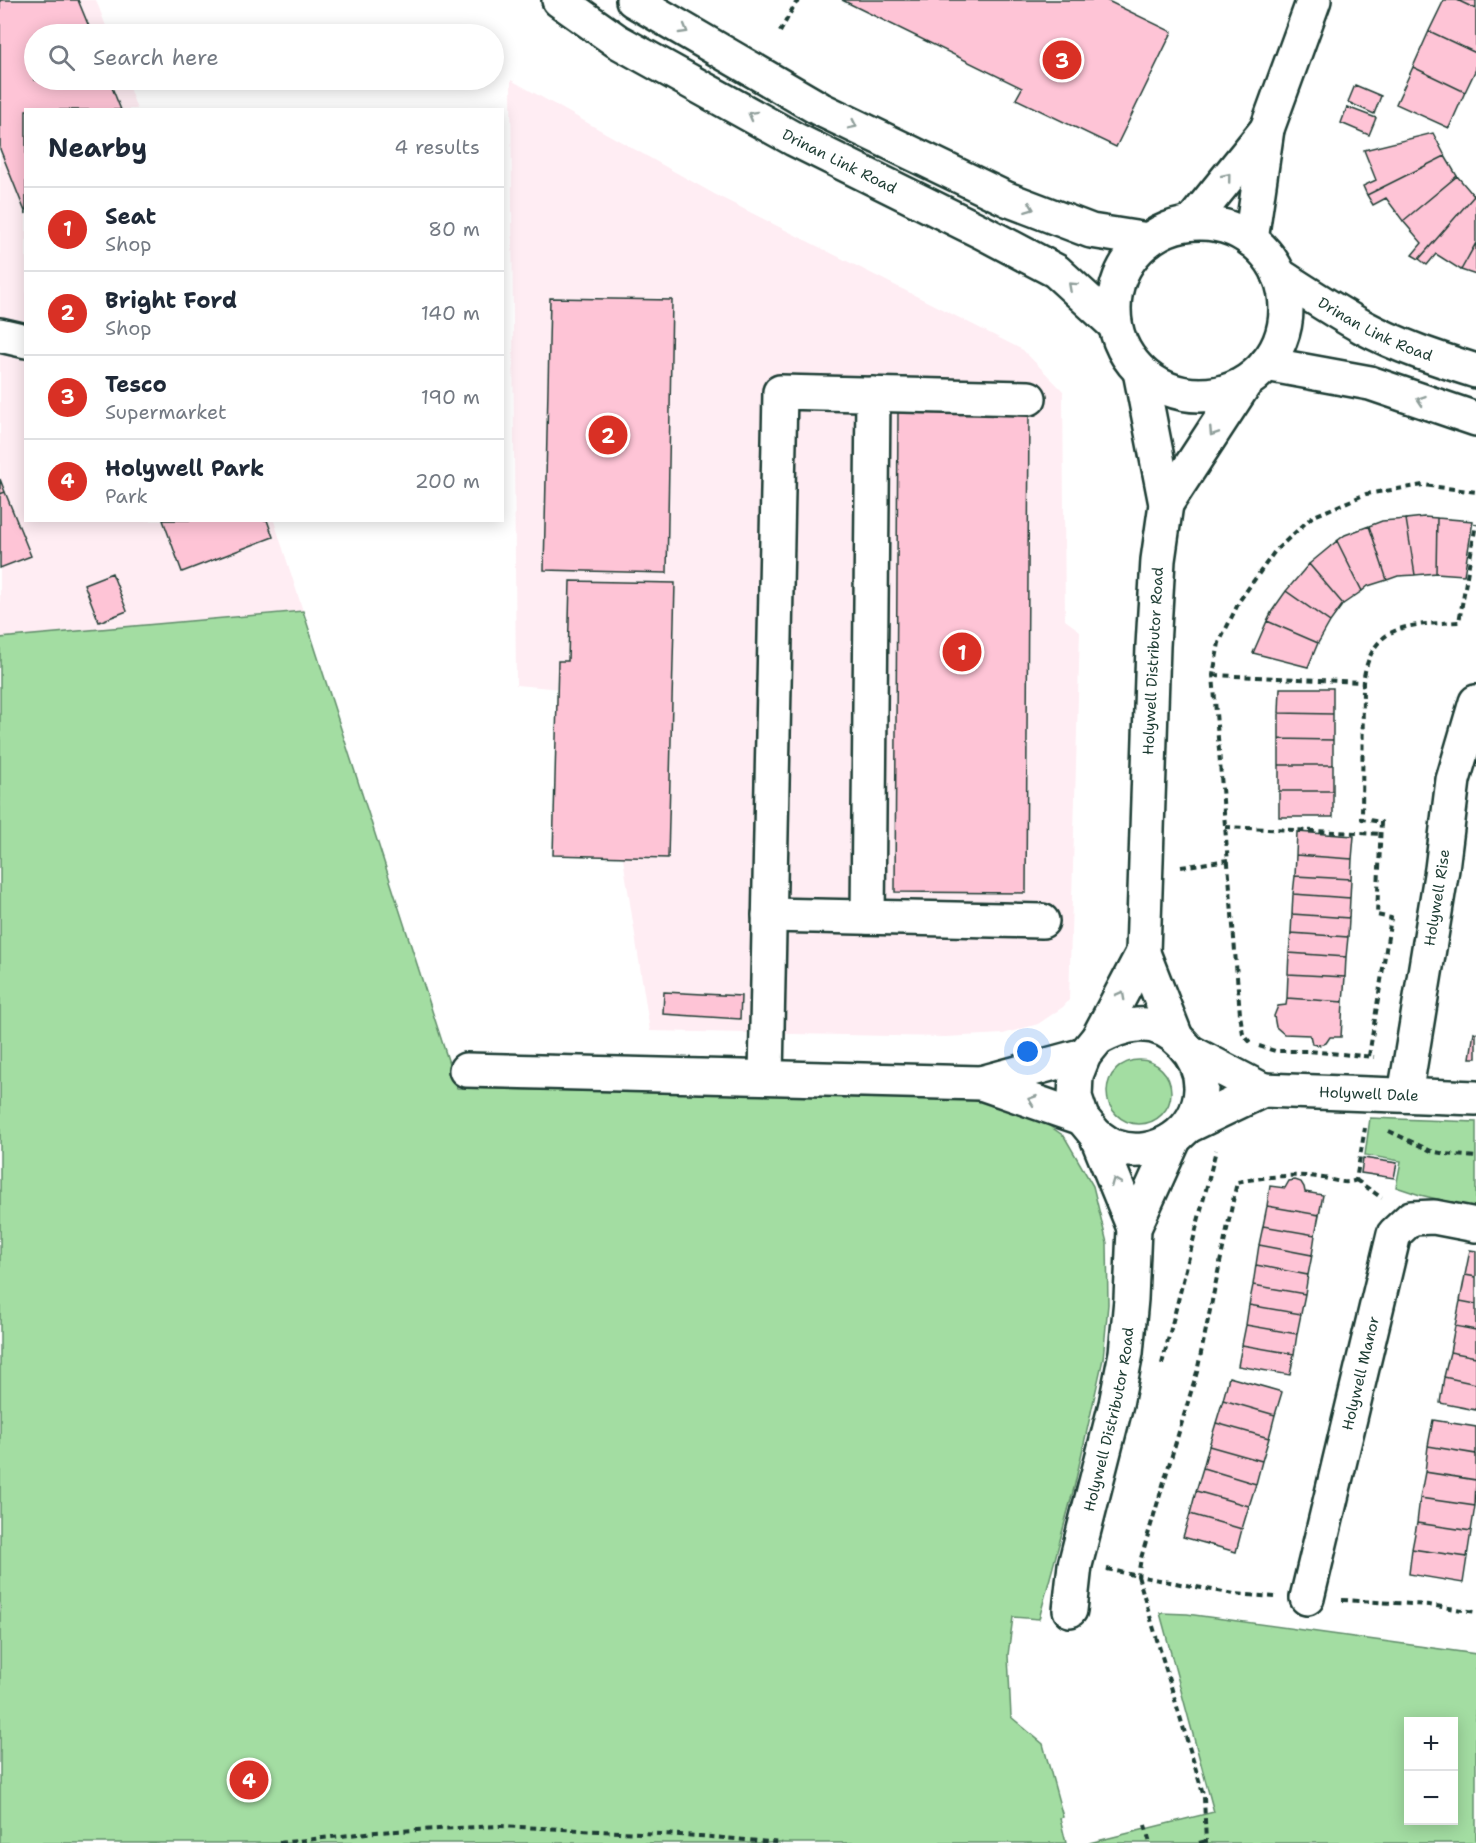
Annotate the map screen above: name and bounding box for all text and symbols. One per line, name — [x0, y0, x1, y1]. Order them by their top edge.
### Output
one-way arrow — [678, 23, 688, 34]
search box — [24, 24, 504, 90]
pin: 3 — [1042, 38, 1082, 82]
icon: search — [45, 41, 78, 74]
text: Search here — [93, 43, 219, 72]
one-way arrow — [748, 111, 758, 122]
one-way arrow — [847, 118, 858, 130]
street label: Drinan Link Road — [778, 124, 901, 199]
text: Nearby — [48, 130, 147, 165]
text: 4 results — [394, 134, 480, 160]
one-way arrow — [1220, 173, 1231, 184]
one-way arrow — [1024, 201, 1035, 213]
text: Seat — [105, 202, 156, 231]
text: 1 — [63, 216, 72, 242]
text: 80 m — [428, 216, 480, 242]
text: Shop — [105, 231, 152, 257]
one-way arrow — [1068, 282, 1078, 293]
text: Bright Ford — [105, 286, 237, 315]
street label: Drinan Link Road — [1314, 293, 1436, 366]
text: 2 — [61, 300, 75, 326]
text: 140 m — [421, 300, 480, 326]
text: Shop — [105, 315, 152, 341]
text: Tesco — [105, 370, 167, 399]
text: 3 — [61, 384, 75, 410]
text: 190 m — [421, 384, 480, 410]
one-way arrow — [1416, 395, 1427, 408]
text: Supermarket — [105, 399, 227, 425]
pin: 2 — [588, 412, 628, 458]
one-way arrow — [1208, 426, 1220, 436]
text: Holywell Park — [105, 454, 264, 483]
text: 4 — [61, 468, 75, 494]
text: 200 m — [415, 468, 480, 494]
text: Park — [105, 483, 148, 509]
street label: Holywell Distributor Road — [1138, 566, 1168, 756]
pin: 1 — [942, 630, 982, 674]
street label: Holywell Rise — [1420, 848, 1454, 948]
one-way arrow — [1114, 991, 1125, 1002]
your location — [1013, 1037, 1042, 1066]
street label: Holywell Dale — [1318, 1082, 1419, 1106]
one-way arrow — [1027, 1095, 1038, 1108]
one-way arrow — [1110, 1177, 1122, 1188]
street label: Holywell Manor — [1337, 1314, 1384, 1433]
street label: Holywell Distributor Road — [1079, 1326, 1138, 1514]
map controls — [1404, 1717, 1458, 1825]
button: + — [1404, 1717, 1458, 1771]
pin: 4 — [230, 1758, 268, 1802]
button: − — [1404, 1771, 1458, 1825]

